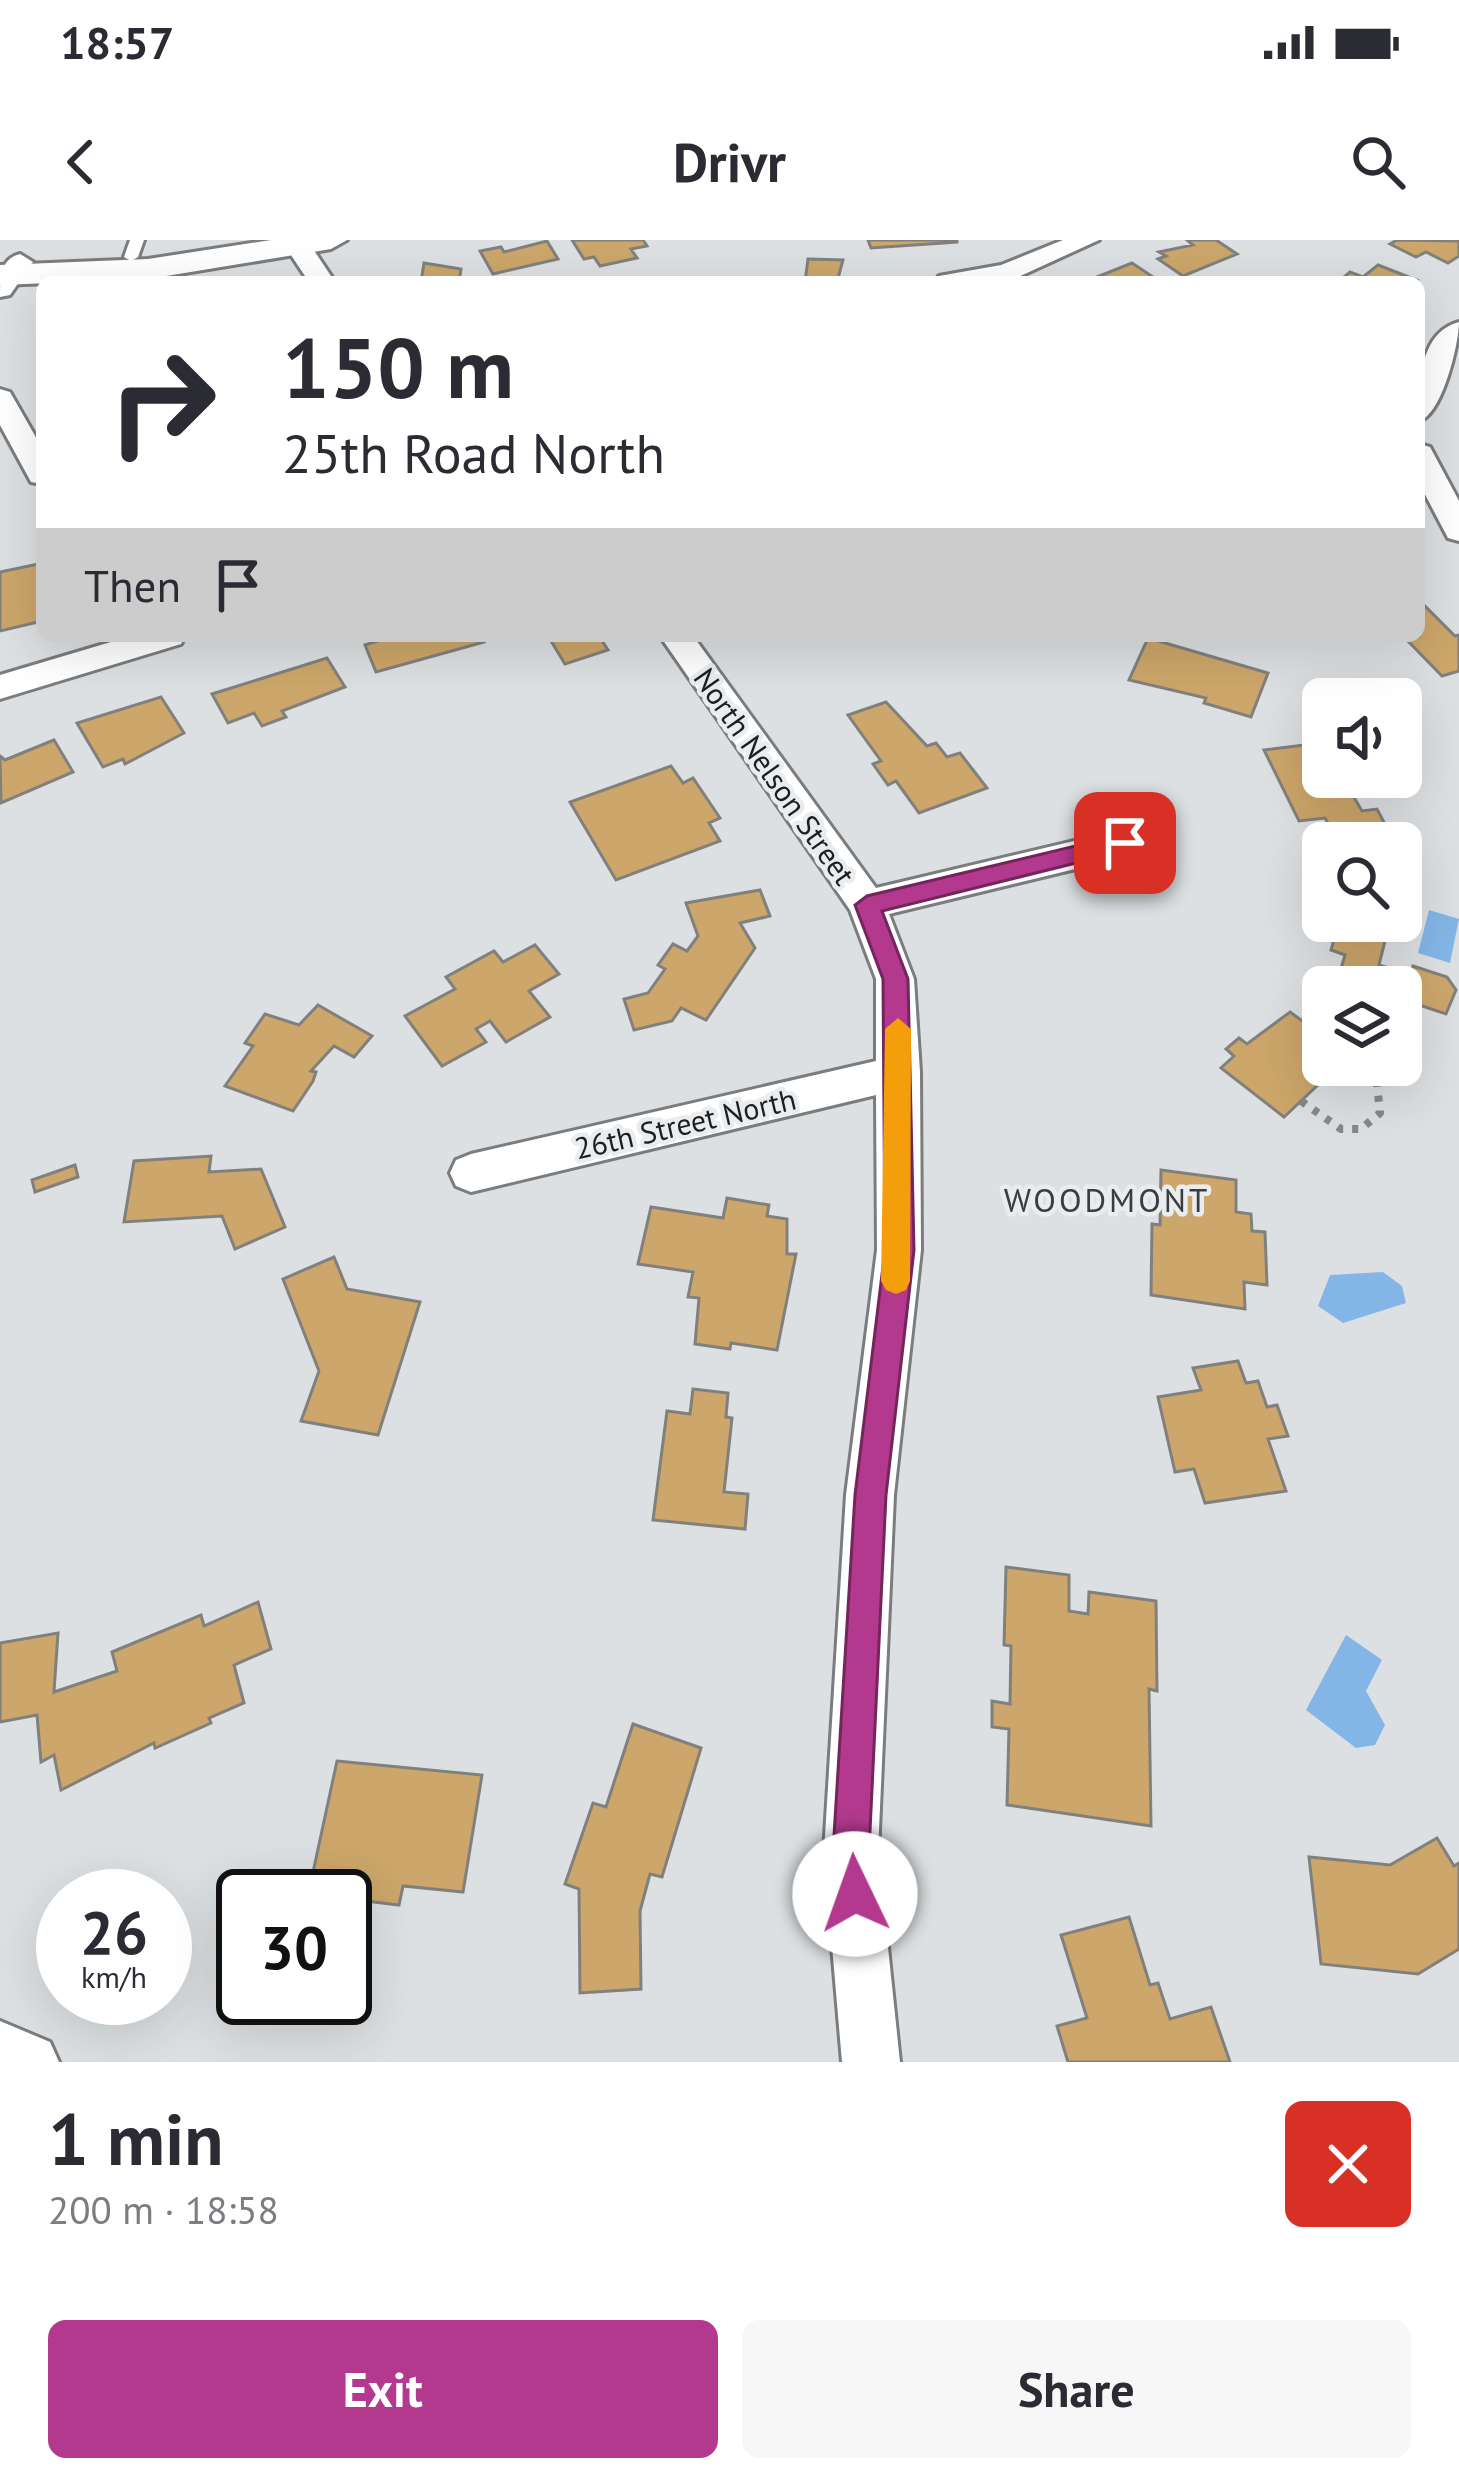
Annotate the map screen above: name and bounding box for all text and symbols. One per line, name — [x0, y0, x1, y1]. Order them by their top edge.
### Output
text: 18:57 — [60, 13, 174, 71]
text: Drivr — [673, 127, 786, 197]
icon: back — [48, 129, 114, 195]
icon: search — [1345, 129, 1411, 195]
text: 150 m — [282, 312, 514, 421]
icon: right — [84, 324, 240, 480]
text: 25th Road North — [282, 418, 665, 488]
icon: arrive — [205, 552, 271, 618]
text: Then — [84, 556, 181, 614]
street label: North Nelson Street — [686, 660, 864, 892]
map controls — [1302, 678, 1422, 1086]
button: sound — [1302, 678, 1422, 798]
pin — [1074, 792, 1176, 894]
icon: arrive — [1092, 810, 1158, 876]
button: search — [1302, 822, 1422, 942]
button: layers — [1302, 966, 1422, 1086]
street label: 26th Street North — [571, 1079, 799, 1167]
district label: WOODMONT — [1004, 1178, 1210, 1221]
position arrow — [792, 1831, 918, 1957]
speed limit sign: 30 — [216, 1869, 372, 2025]
text: 26 — [80, 1893, 148, 1971]
text: km/h — [81, 1957, 147, 1996]
text: 1 min — [48, 2092, 224, 2185]
button: close — [1285, 2101, 1411, 2227]
text: 200 m · 18:58 — [48, 2184, 279, 2235]
button: Exit — [48, 2320, 718, 2458]
button: Share — [742, 2320, 1411, 2458]

